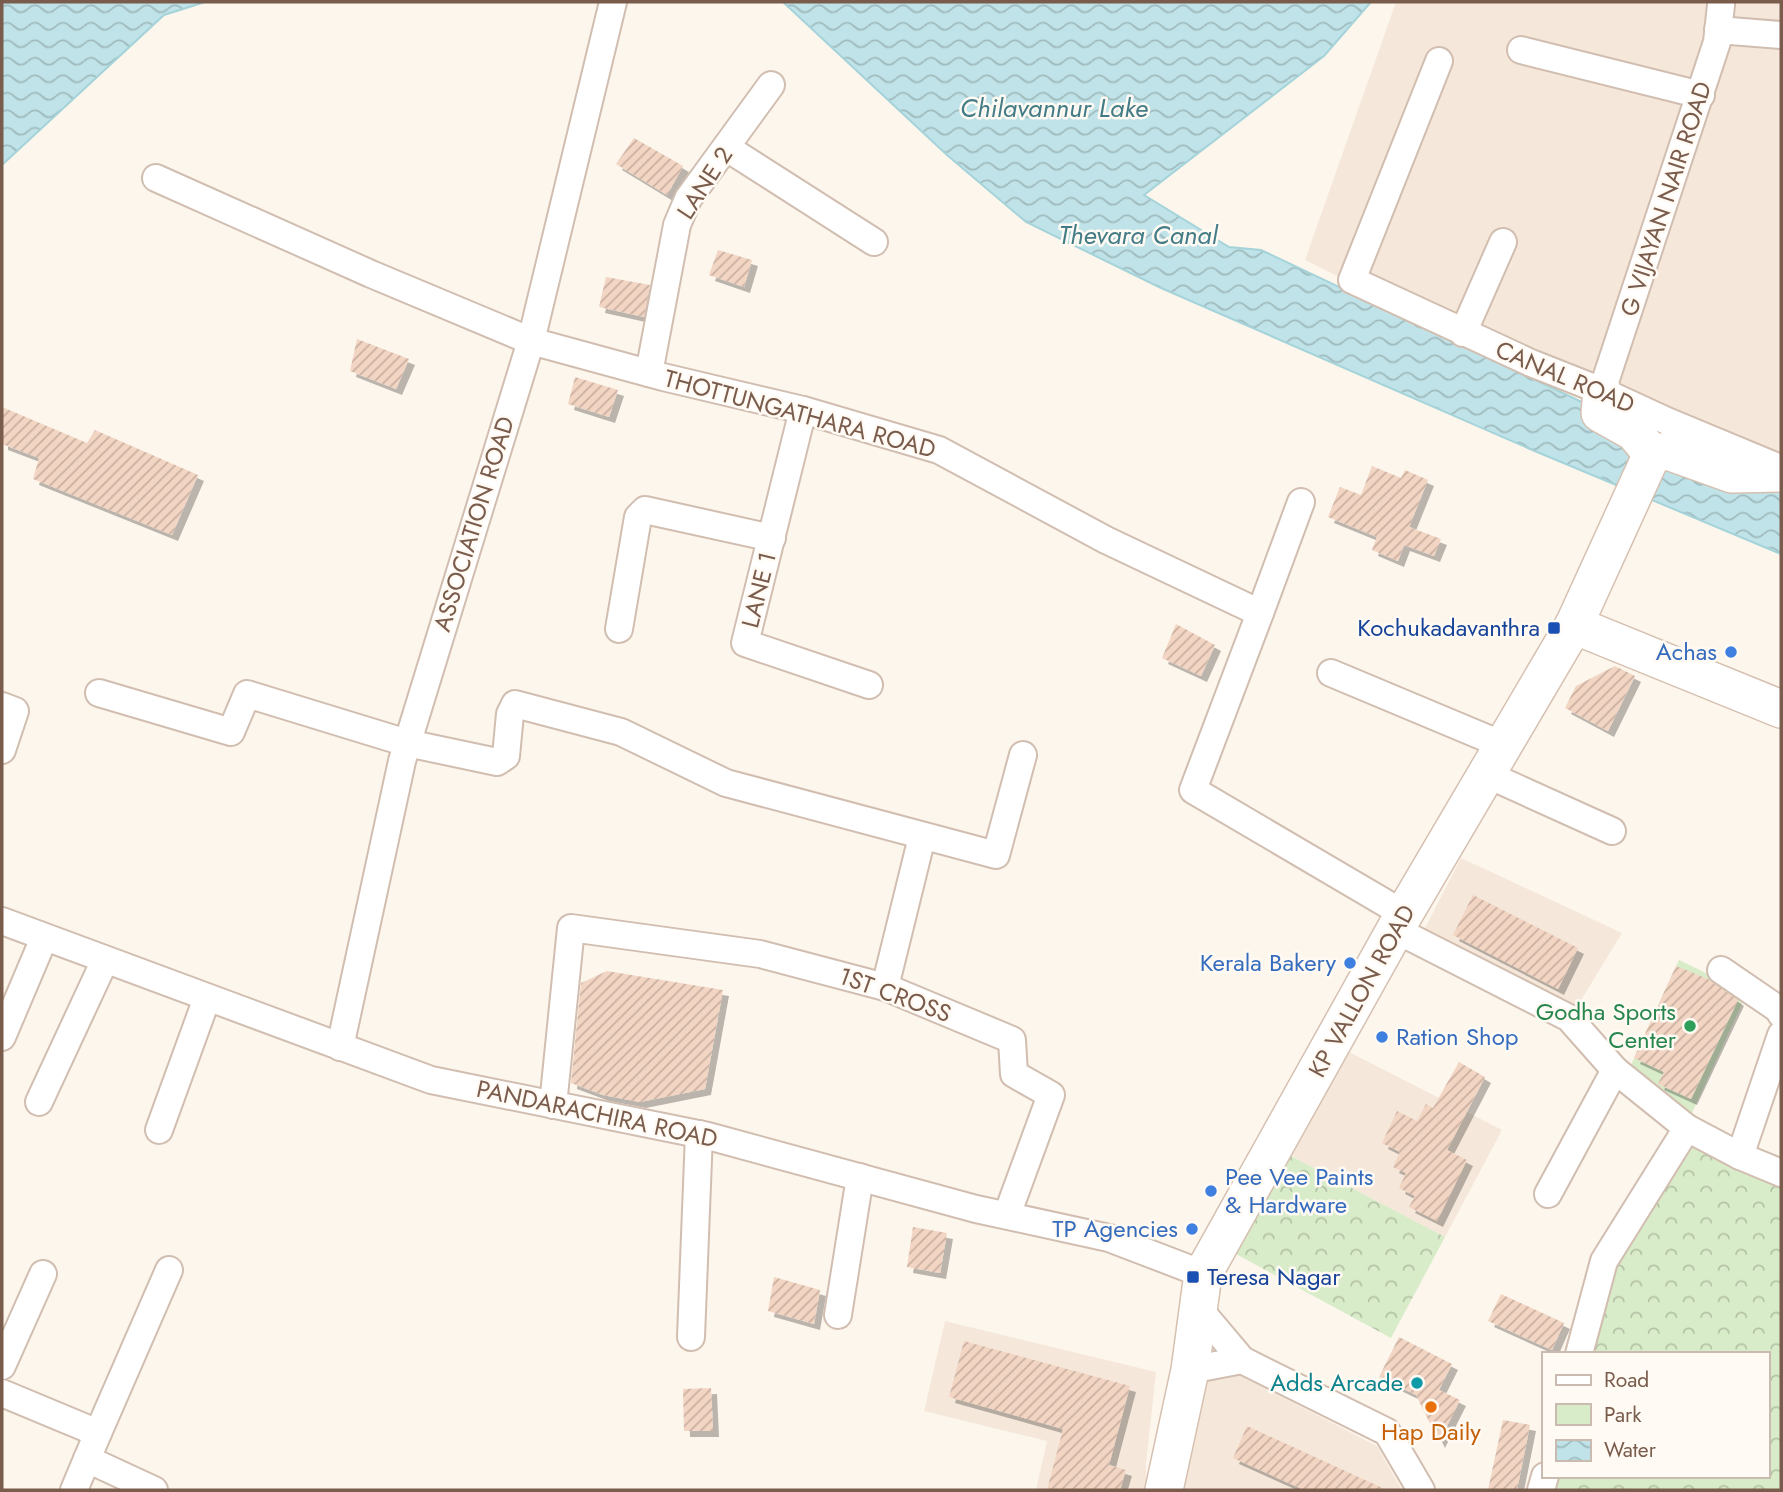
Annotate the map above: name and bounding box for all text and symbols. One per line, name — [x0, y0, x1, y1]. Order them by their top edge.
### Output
street label: G VIJAYAN NAIR ROAD — [1611, 77, 1720, 321]
water label: Chilavannur Lake — [960, 89, 1148, 127]
street label: LANE 2 — [668, 140, 741, 226]
water label: Thevara Canal — [1059, 216, 1219, 254]
street label: CANAL ROAD — [1490, 331, 1640, 422]
street label: THOTTUNGATHARA ROAD — [660, 360, 940, 467]
street label: ASSOCIATION ROAD — [424, 412, 523, 636]
street label: LANE 1 — [732, 548, 785, 632]
place label: Kochukadavanthra — [1357, 610, 1540, 645]
marker: Kochukadavanthra — [1546, 620, 1562, 636]
place label: Achas — [1656, 634, 1717, 669]
marker: Achas — [1723, 644, 1739, 660]
street label: KP VALLON ROAD — [1300, 898, 1424, 1083]
place label: Kerala Bakery — [1200, 945, 1336, 980]
marker: Kerala Bakery — [1342, 955, 1358, 971]
street label: 1ST CROSS — [834, 958, 956, 1031]
place label: Godha Sports Center — [1536, 994, 1677, 1057]
marker: Godha Sports Center — [1682, 1018, 1698, 1034]
place label: Ration Shop — [1396, 1019, 1518, 1054]
marker: Ration Shop — [1374, 1029, 1390, 1045]
street label: PANDARACHIRA ROAD — [473, 1071, 721, 1156]
place label: Pee Vee Paints & Hardware — [1225, 1159, 1373, 1222]
marker: Pee Vee Paints & Hardware — [1203, 1183, 1219, 1199]
place label: TP Agencies — [1052, 1211, 1178, 1246]
marker: TP Agencies — [1184, 1221, 1200, 1237]
place label: Teresa Nagar — [1207, 1259, 1341, 1294]
marker: Teresa Nagar — [1185, 1269, 1201, 1285]
legend — [1542, 1352, 1769, 1478]
place label: Adds Arcade — [1270, 1365, 1403, 1400]
text: Road — [1604, 1365, 1649, 1395]
marker: Adds Arcade — [1409, 1375, 1425, 1391]
marker: Hap Daily — [1423, 1399, 1439, 1415]
text: Park — [1604, 1400, 1642, 1430]
place label: Hap Daily — [1381, 1414, 1481, 1449]
text: Water — [1604, 1435, 1657, 1465]

